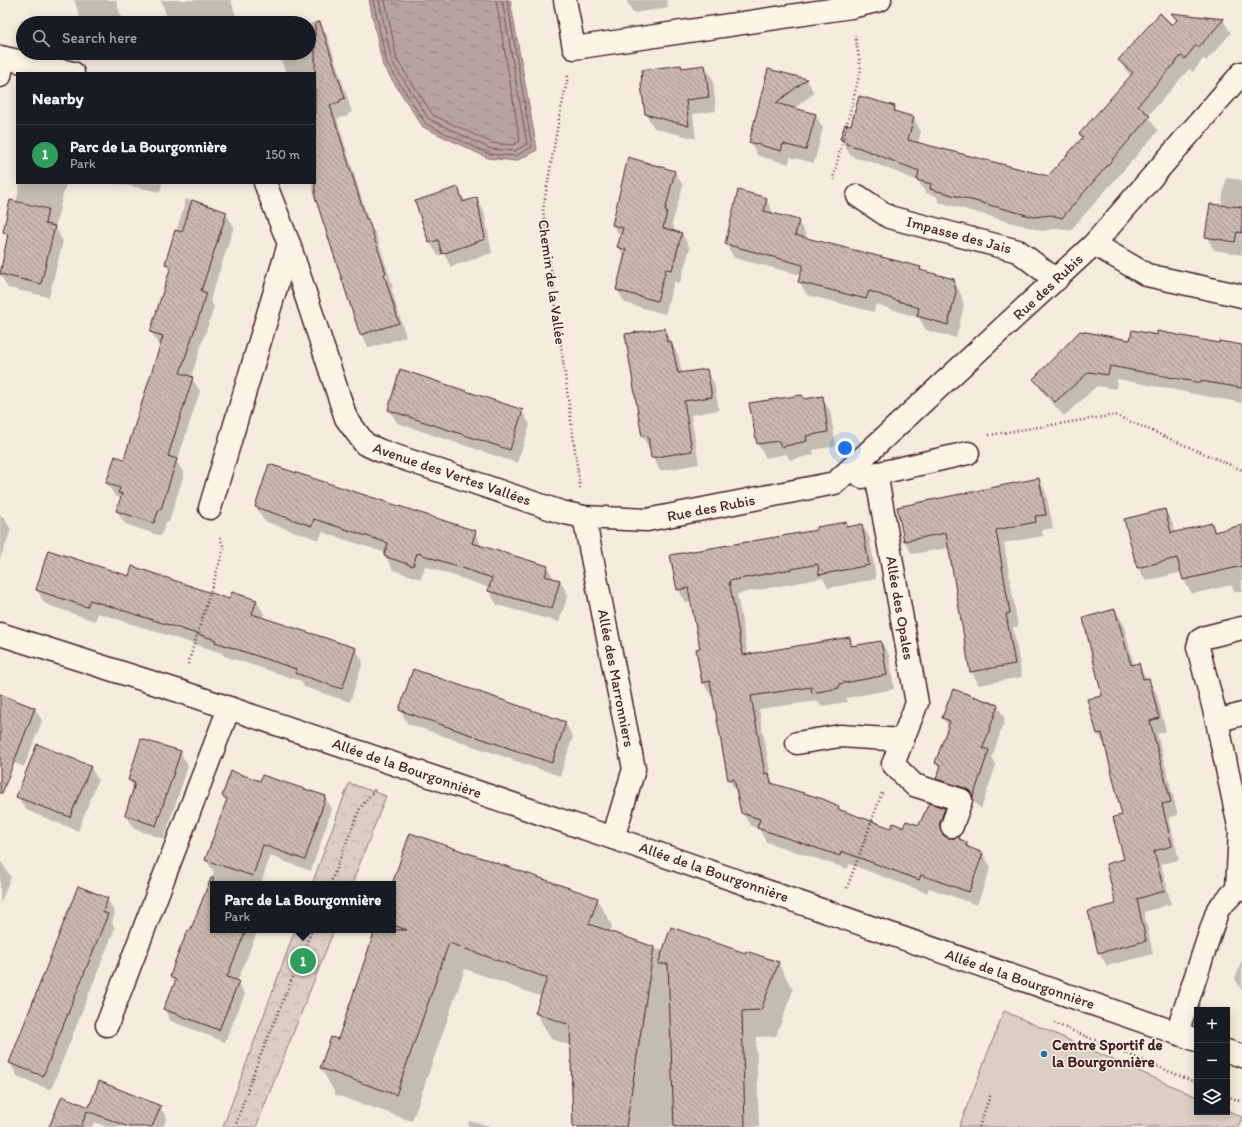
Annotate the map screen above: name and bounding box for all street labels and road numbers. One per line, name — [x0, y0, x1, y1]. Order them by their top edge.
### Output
street label: Impasse des Jais — [904, 212, 1014, 258]
street label: Chemin de la Vallée — [534, 218, 570, 346]
street label: Rue des Rubis — [1009, 250, 1087, 324]
street label: Avenue des Vertes Vallées — [371, 439, 534, 510]
street label: Rue des Rubis — [666, 491, 757, 525]
street label: Allée des Opales — [882, 555, 918, 662]
street label: Allée des Marronniers — [594, 607, 638, 749]
street label: Allée de la Bourgonnière — [330, 734, 484, 802]
street label: Allée de la Bourgonnière — [637, 838, 791, 906]
street label: Allée de la Bourgonnière — [943, 945, 1097, 1013]

